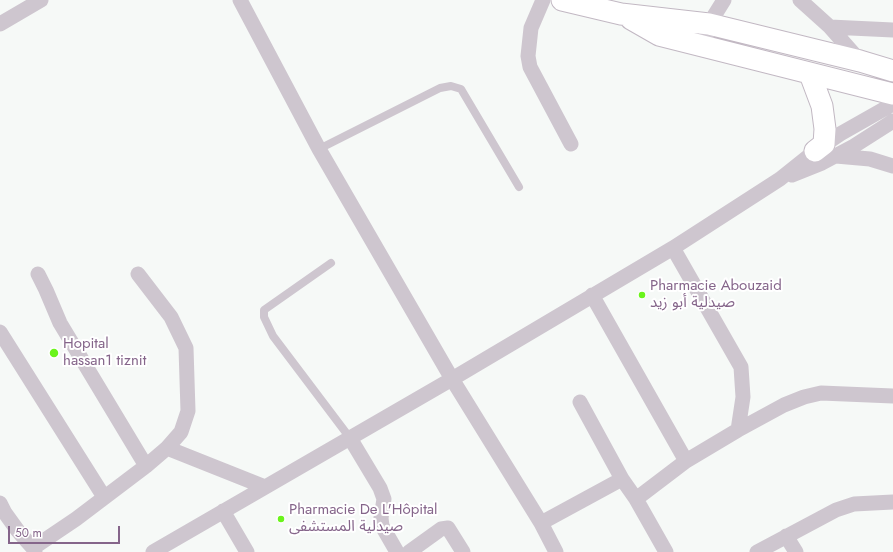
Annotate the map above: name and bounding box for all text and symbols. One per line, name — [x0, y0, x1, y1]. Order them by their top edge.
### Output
place label: Pharmacie Abouzaid صيدلية أبو زيد — [650, 277, 782, 312]
marker: Pharmacie Abouzaid صيدلية أبو زيد — [637, 290, 647, 300]
place label: Hopital hassan1 tiznit — [63, 335, 146, 370]
marker: Hopital hassan1 tiznit — [48, 347, 60, 359]
place label: Pharmacie De L'Hôpital صيدلية المستشفى — [289, 501, 437, 536]
marker: Pharmacie De L'Hôpital صيدلية المستشفى — [276, 514, 286, 524]
scale bar — [10, 518, 122, 544]
text: 50 m — [15, 524, 42, 542]

